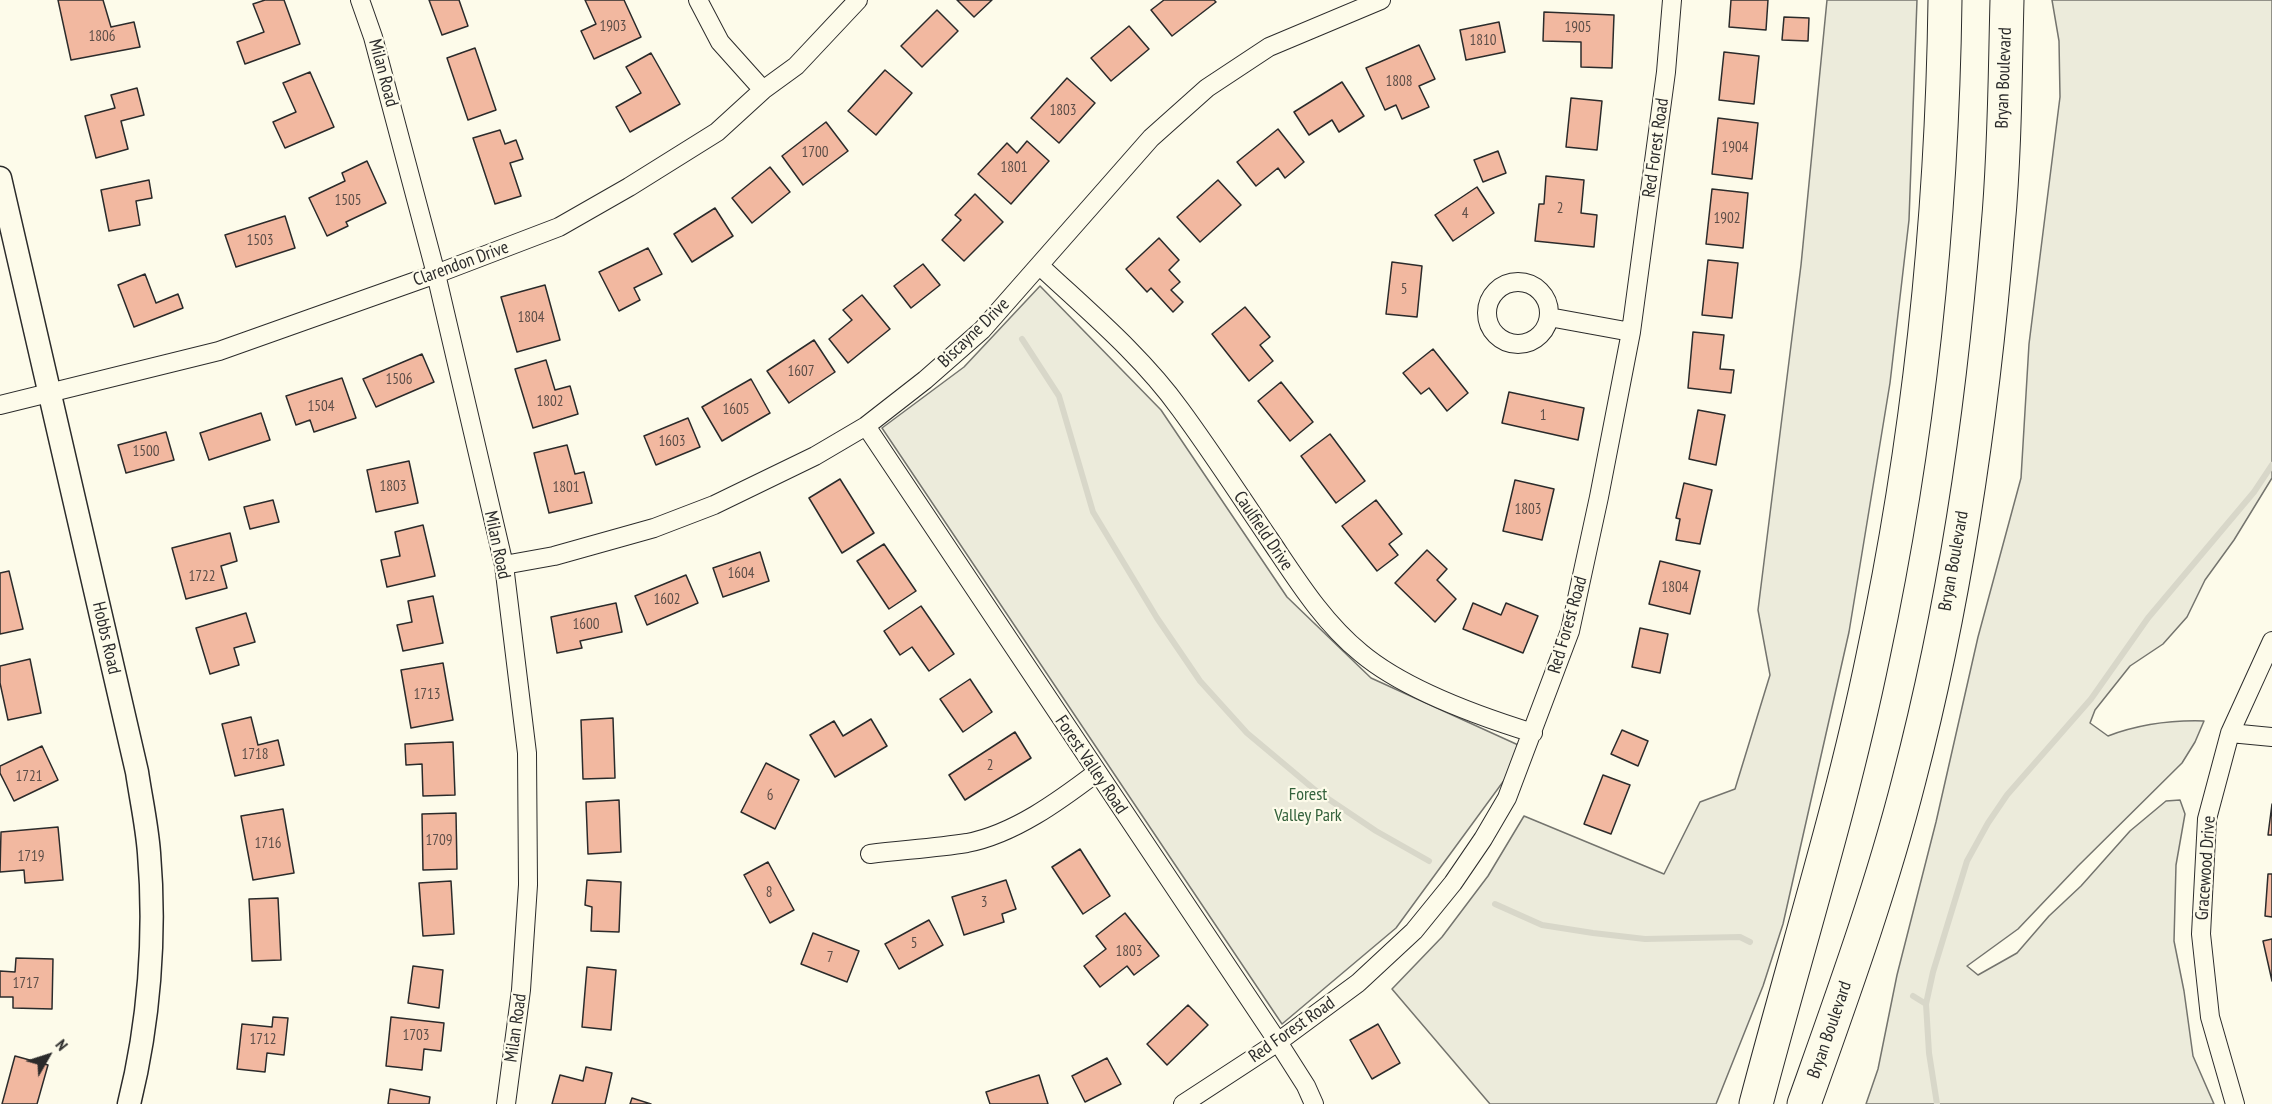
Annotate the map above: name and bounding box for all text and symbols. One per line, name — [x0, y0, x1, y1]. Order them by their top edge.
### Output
house number: 1903 — [600, 18, 626, 36]
house number: 1905 — [1565, 19, 1591, 37]
street label: Bryan Boulevard — [1991, 27, 2017, 129]
house number: 1806 — [89, 28, 115, 46]
house number: 1810 — [1470, 32, 1496, 50]
street label: Milan Road — [364, 37, 402, 109]
house number: 1808 — [1386, 73, 1412, 91]
street label: Red Forest Road — [1638, 97, 1674, 199]
house number: 1803 — [1050, 102, 1076, 120]
house number: 1904 — [1722, 139, 1748, 157]
house number: 1700 — [802, 144, 828, 162]
house number: 1801 — [1001, 159, 1027, 177]
house number: 1505 — [335, 192, 361, 210]
house number: 2 — [1557, 200, 1563, 218]
house number: 4 — [1462, 205, 1468, 223]
house number: 1902 — [1714, 210, 1740, 228]
house number: 1503 — [247, 232, 273, 250]
street label: Clarendon Drive — [410, 237, 512, 291]
house number: 5 — [1401, 281, 1407, 299]
street label: Biscayne Drive — [934, 294, 1014, 372]
house number: 1804 — [518, 309, 544, 327]
house number: 1607 — [788, 363, 814, 381]
house number: 1506 — [386, 371, 412, 389]
house number: 1802 — [537, 393, 563, 411]
house number: 1504 — [308, 398, 334, 416]
house number: 1605 — [723, 401, 749, 419]
house number: 1 — [1540, 407, 1546, 425]
house number: 1603 — [659, 433, 685, 451]
house number: 1500 — [133, 443, 159, 461]
house number: 1803 — [380, 478, 406, 496]
house number: 1801 — [553, 479, 579, 497]
street label: Caulfield Drive — [1229, 487, 1297, 575]
house number: 1803 — [1515, 501, 1541, 519]
street label: Milan Road — [479, 509, 515, 581]
street label: Bryan Boulevard — [1935, 509, 1973, 613]
house number: 1604 — [728, 565, 754, 583]
house number: 1722 — [189, 568, 215, 586]
street label: Red Forest Road — [1544, 574, 1592, 676]
house number: 1804 — [1662, 579, 1688, 597]
house number: 1602 — [654, 591, 680, 609]
street label: Hobbs Road — [87, 600, 125, 676]
house number: 1600 — [573, 616, 599, 634]
house number: 1713 — [414, 686, 440, 704]
street label: Forest Valley Road — [1050, 712, 1132, 818]
house number: 1718 — [242, 746, 268, 764]
house number: 2 — [987, 757, 993, 775]
house number: 1721 — [16, 768, 42, 786]
park label: Forest Valley Park — [1274, 784, 1342, 826]
house number: 6 — [767, 787, 773, 805]
street label: Gracewood Drive — [2192, 815, 2220, 921]
house number: 1709 — [426, 832, 452, 850]
house number: 1716 — [255, 835, 281, 853]
house number: 1719 — [18, 848, 44, 866]
house number: 8 — [766, 884, 772, 902]
house number: 3 — [981, 894, 987, 912]
house number: 5 — [911, 935, 917, 953]
house number: 1803 — [1116, 943, 1142, 961]
house number: 7 — [827, 949, 833, 967]
house number: 1717 — [13, 975, 39, 993]
street label: Bryan Boulevard — [1803, 979, 1857, 1081]
street label: Milan Road — [500, 992, 532, 1064]
street label: Red Forest Road — [1245, 992, 1339, 1068]
north arrow — [18, 1026, 78, 1086]
house number: 1703 — [403, 1027, 429, 1045]
house number: 1712 — [250, 1031, 276, 1049]
text: N — [51, 1035, 72, 1054]

